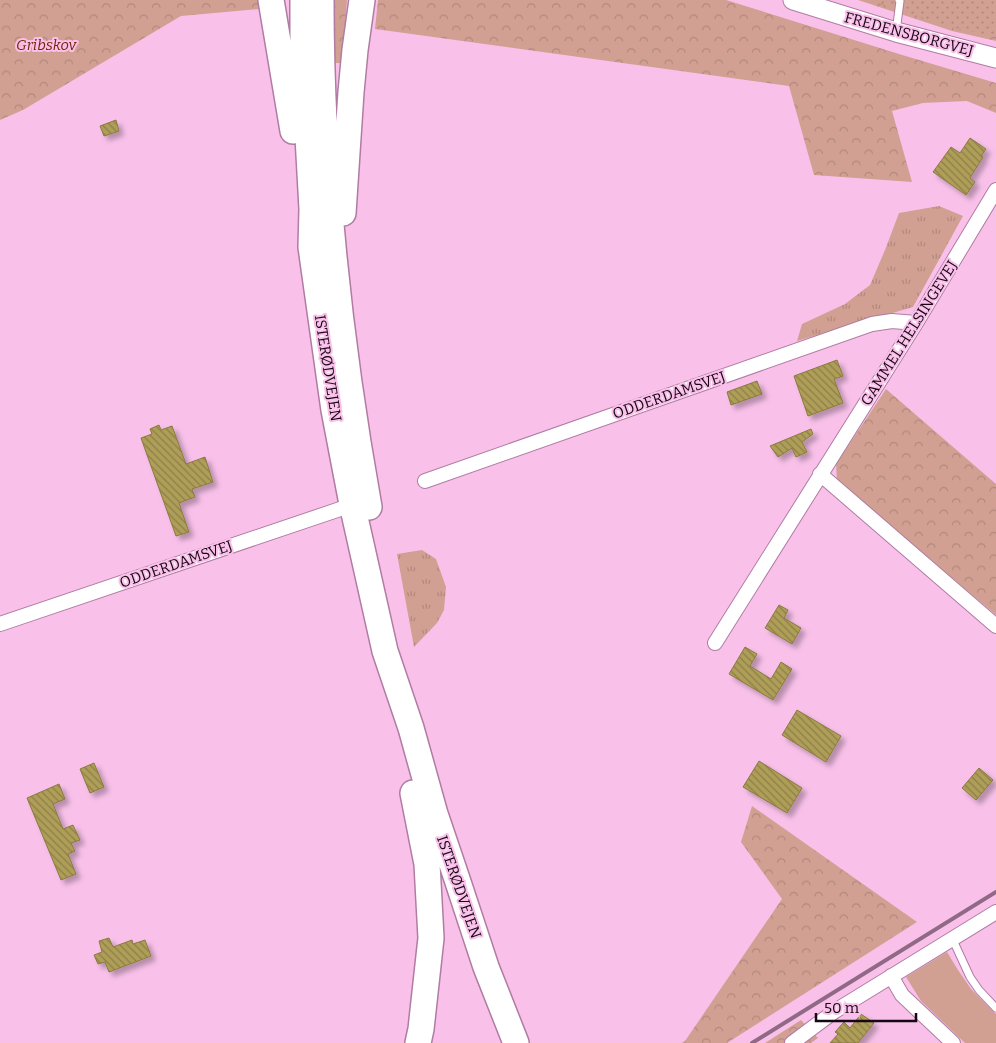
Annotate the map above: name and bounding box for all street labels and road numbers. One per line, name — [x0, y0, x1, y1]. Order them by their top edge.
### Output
street label: FREDENSBORGVEJ — [843, 8, 975, 60]
street label: GAMMEL HELSINGEVEJ — [857, 257, 961, 409]
street label: ISTERØDVEJEN — [311, 313, 345, 423]
street label: ODDERDAMSVEJ — [610, 367, 728, 423]
street label: ODDERDAMSVEJ — [117, 536, 235, 592]
street label: ISTERØDVEJEN — [433, 833, 485, 941]

